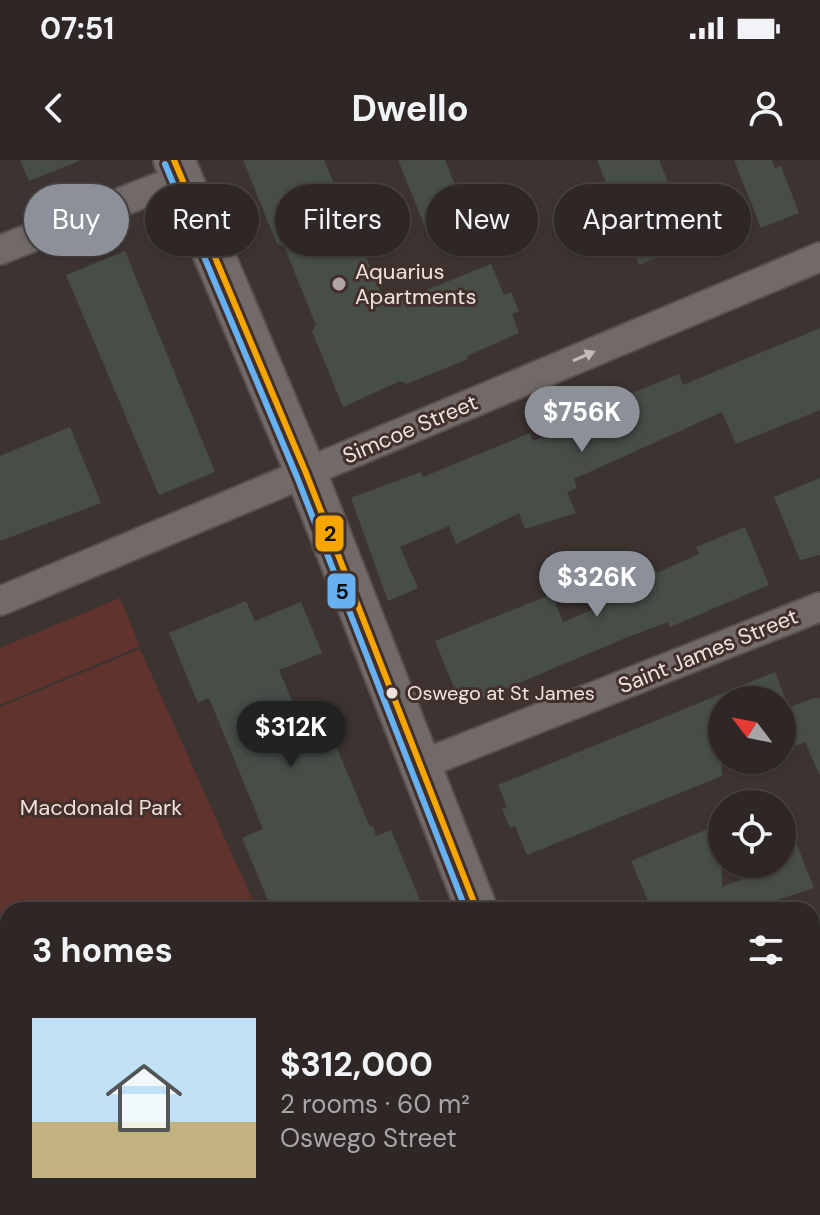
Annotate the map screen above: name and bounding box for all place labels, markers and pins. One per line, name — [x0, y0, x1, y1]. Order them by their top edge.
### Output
place label: Aquarius Apartments — [355, 257, 477, 311]
marker: Aquarius Apartments — [330, 275, 348, 293]
pin: $756K — [526, 386, 638, 454]
pin: $326K — [541, 551, 653, 619]
place label: Oswego at St James — [407, 680, 595, 706]
marker: Oswego at St James — [384, 685, 400, 701]
pin: $312K — [235, 701, 347, 769]

